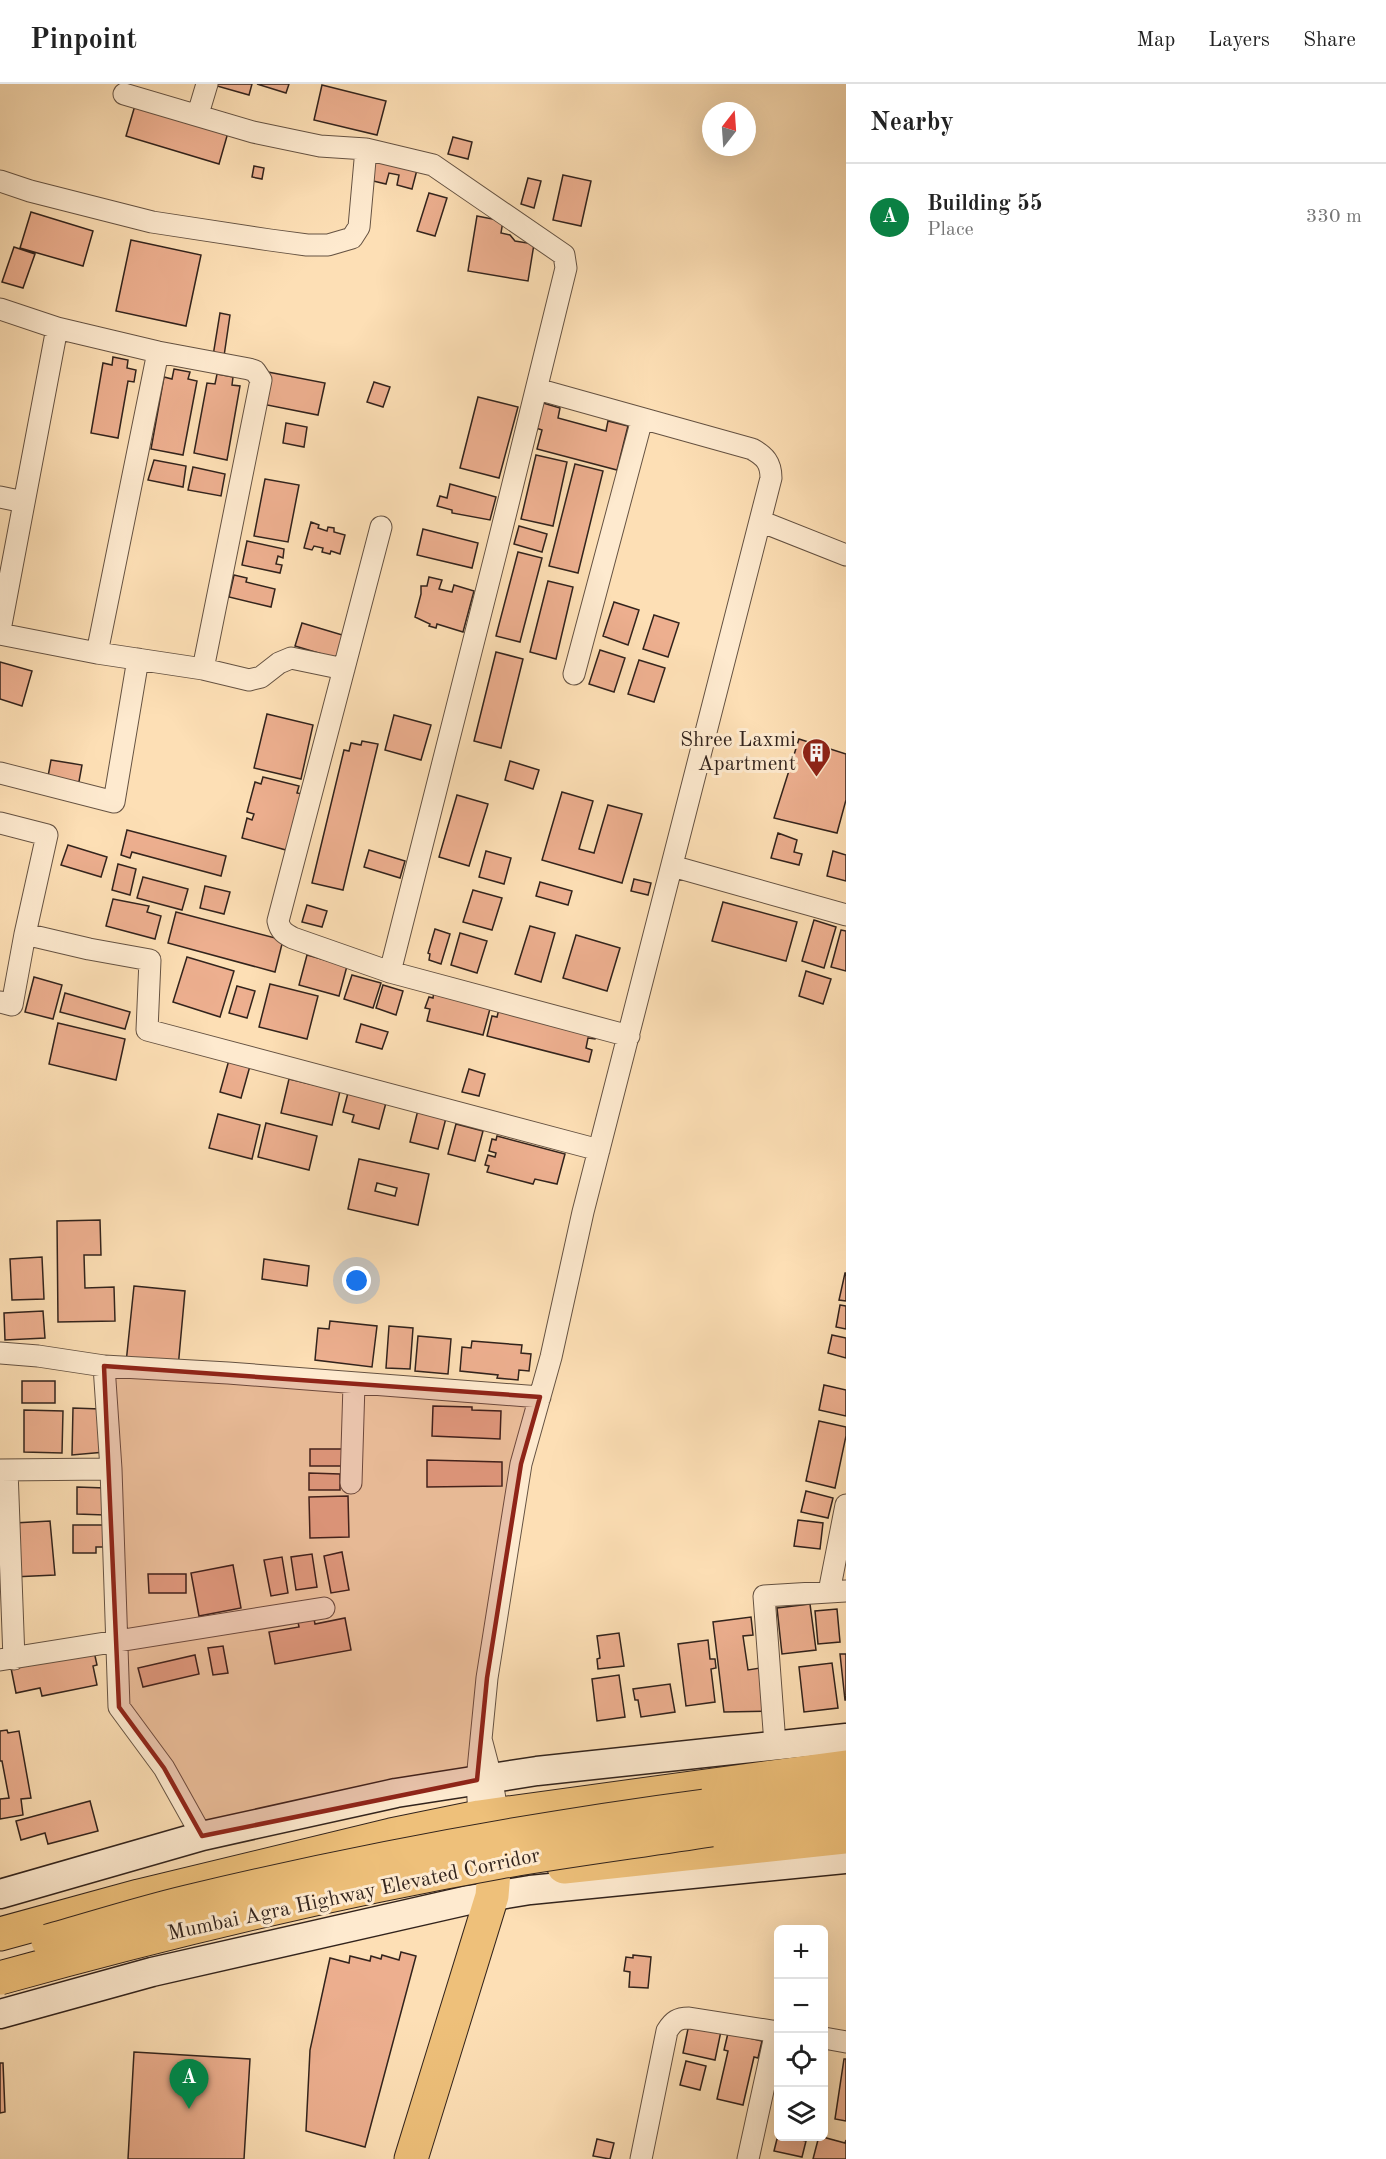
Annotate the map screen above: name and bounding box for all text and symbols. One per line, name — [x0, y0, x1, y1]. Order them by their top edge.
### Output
text: Pinpoint — [30, 27, 137, 55]
text: Map — [1136, 30, 1175, 51]
text: Layers — [1208, 30, 1270, 51]
text: Share — [1303, 30, 1356, 51]
north arrow — [702, 102, 756, 156]
text: Nearby — [870, 110, 954, 136]
text: Building 55 — [927, 193, 1042, 215]
text: A — [882, 207, 897, 227]
text: 330 m — [1306, 207, 1362, 227]
text: Place — [927, 220, 974, 240]
place label: Shree Laxmi Apartment — [680, 730, 796, 775]
building icon: Shree Laxmi Apartment — [801, 736, 833, 778]
your location — [342, 1266, 371, 1295]
street label: Mumbai Agra Highway Elevated Corridor — [166, 1845, 542, 1945]
map controls — [774, 1925, 828, 2141]
button: + — [774, 1925, 828, 1979]
button: − — [774, 1979, 828, 2033]
button: locate — [774, 2033, 828, 2087]
pin: A — [170, 2060, 208, 2109]
button: layers — [774, 2087, 828, 2141]

